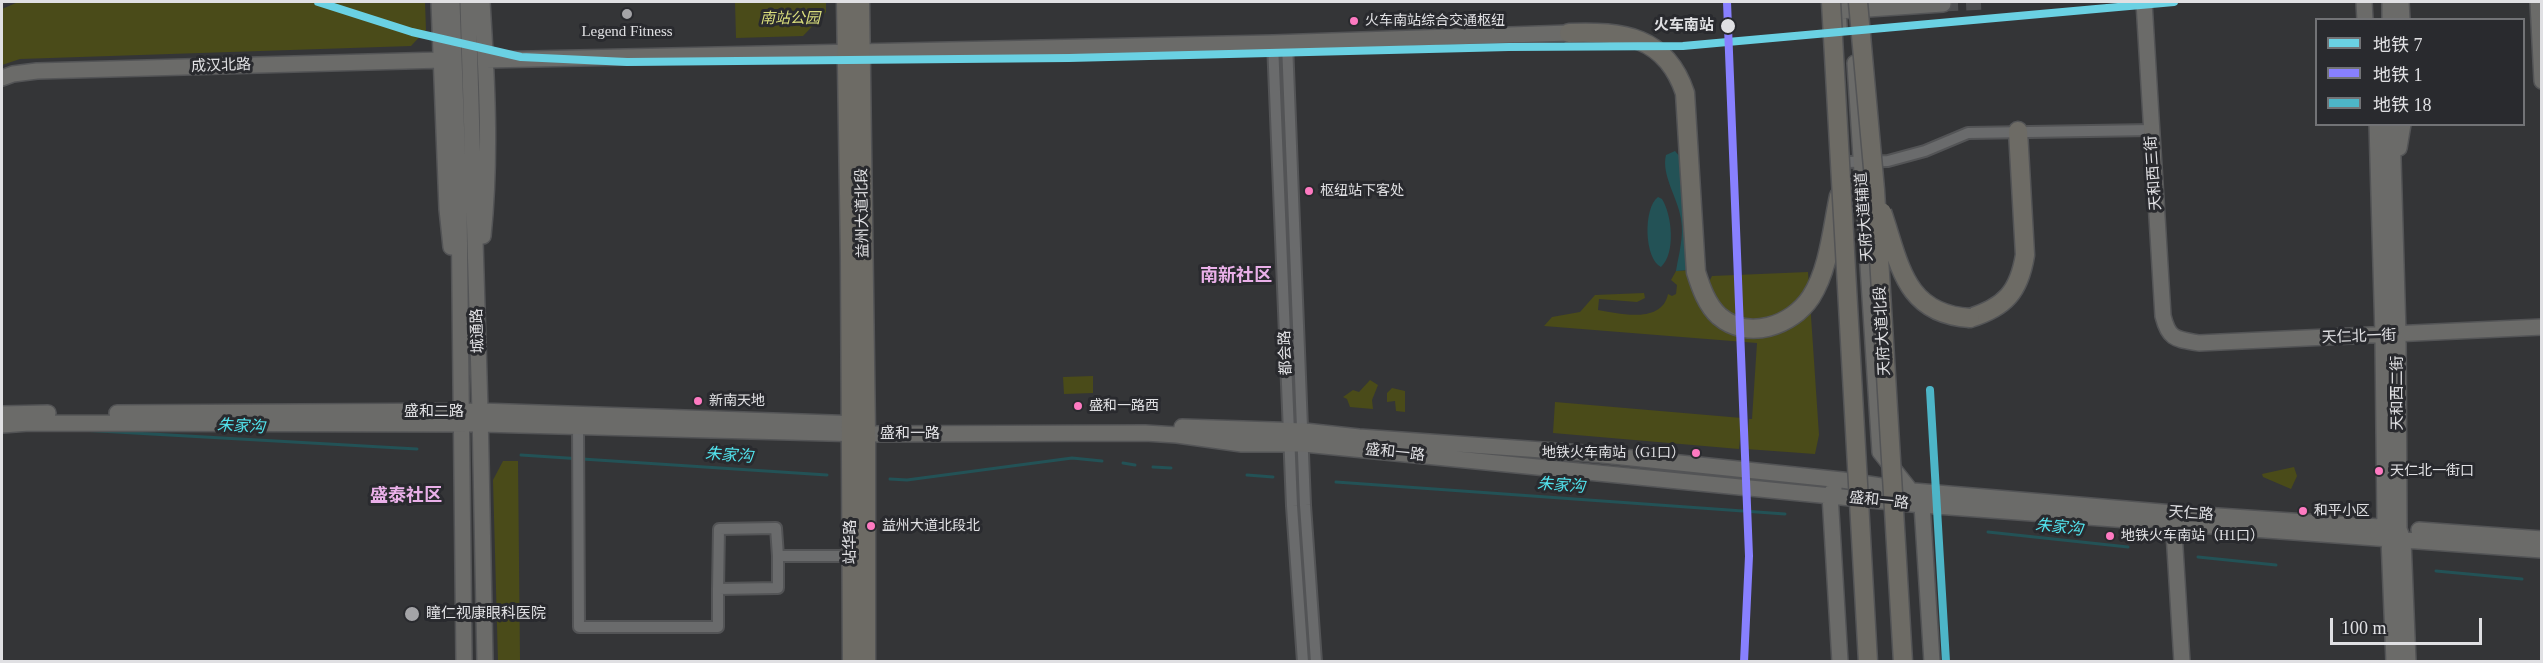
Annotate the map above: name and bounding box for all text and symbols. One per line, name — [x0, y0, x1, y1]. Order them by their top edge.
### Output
marker: Legend Fitness — [620, 7, 634, 21]
park label: 南站公园 — [760, 10, 820, 28]
place label: 火车南站综合交通枢纽 — [1365, 13, 1505, 29]
marker: 火车南站综合交通枢纽 — [1348, 15, 1360, 27]
place label: 火车南站 — [1654, 17, 1714, 35]
marker: 火车南站 — [1719, 17, 1737, 35]
legend — [2315, 18, 2525, 126]
place label: Legend Fitness — [581, 23, 673, 41]
text: 地铁 7 — [2373, 35, 2423, 55]
street label: 成汉北路 — [191, 56, 251, 76]
text: 地铁 1 — [2373, 65, 2423, 85]
text: 地铁 18 — [2373, 95, 2432, 115]
street label: 天和西三街 — [2142, 135, 2166, 211]
street label: 益州大道北段 — [853, 168, 873, 258]
street label: 天府大道辅道 — [1853, 171, 1877, 263]
place label: 枢纽站下客处 — [1320, 183, 1404, 199]
marker: 枢纽站下客处 — [1303, 185, 1315, 197]
district label: 南新社区 — [1200, 265, 1272, 287]
street label: 天府大道北段 — [1872, 286, 1894, 376]
street label: 城通路 — [468, 308, 488, 354]
street label: 天仁北一街 — [2321, 327, 2397, 347]
street label: 都会路 — [1276, 330, 1296, 376]
street label: 天和西二街 — [2389, 356, 2407, 430]
place label: 新南天地 — [709, 393, 765, 409]
marker: 新南天地 — [692, 395, 704, 407]
place label: 盛和一路西 — [1089, 398, 1159, 414]
marker: 盛和一路西 — [1072, 400, 1084, 412]
street label: 盛和二路 — [404, 403, 464, 421]
water label: 朱家沟 — [217, 416, 265, 438]
street label: 盛和一路 — [880, 425, 940, 443]
street label: 盛和一路 — [1364, 441, 1426, 465]
water label: 朱家沟 — [704, 445, 754, 467]
place label: 地铁火车南站（G1口） — [1542, 445, 1685, 461]
marker: 地铁火车南站（G1口） — [1690, 447, 1702, 459]
place label: 天仁北一街口 — [2390, 463, 2474, 479]
marker: 天仁北一街口 — [2373, 465, 2385, 477]
water label: 朱家沟 — [1536, 475, 1586, 497]
district label: 盛泰社区 — [370, 485, 442, 507]
street label: 盛和一路 — [1848, 489, 1910, 513]
street label: 天仁路 — [2168, 503, 2214, 525]
place label: 和平小区 — [2314, 503, 2370, 519]
marker: 和平小区 — [2297, 505, 2309, 517]
water label: 朱家沟 — [2034, 516, 2084, 540]
place label: 益州大道北段北 — [882, 518, 980, 534]
street label: 站华路 — [842, 520, 860, 564]
marker: 益州大道北段北 — [865, 520, 877, 532]
place label: 地铁火车南站（H1口） — [2121, 528, 2264, 544]
marker: 地铁火车南站（H1口） — [2104, 530, 2116, 542]
marker: 瞳仁视康眼科医院 — [403, 605, 421, 623]
place label: 瞳仁视康眼科医院 — [426, 605, 546, 623]
scale bar — [2333, 606, 2484, 644]
text: 100 m — [2341, 618, 2387, 638]

